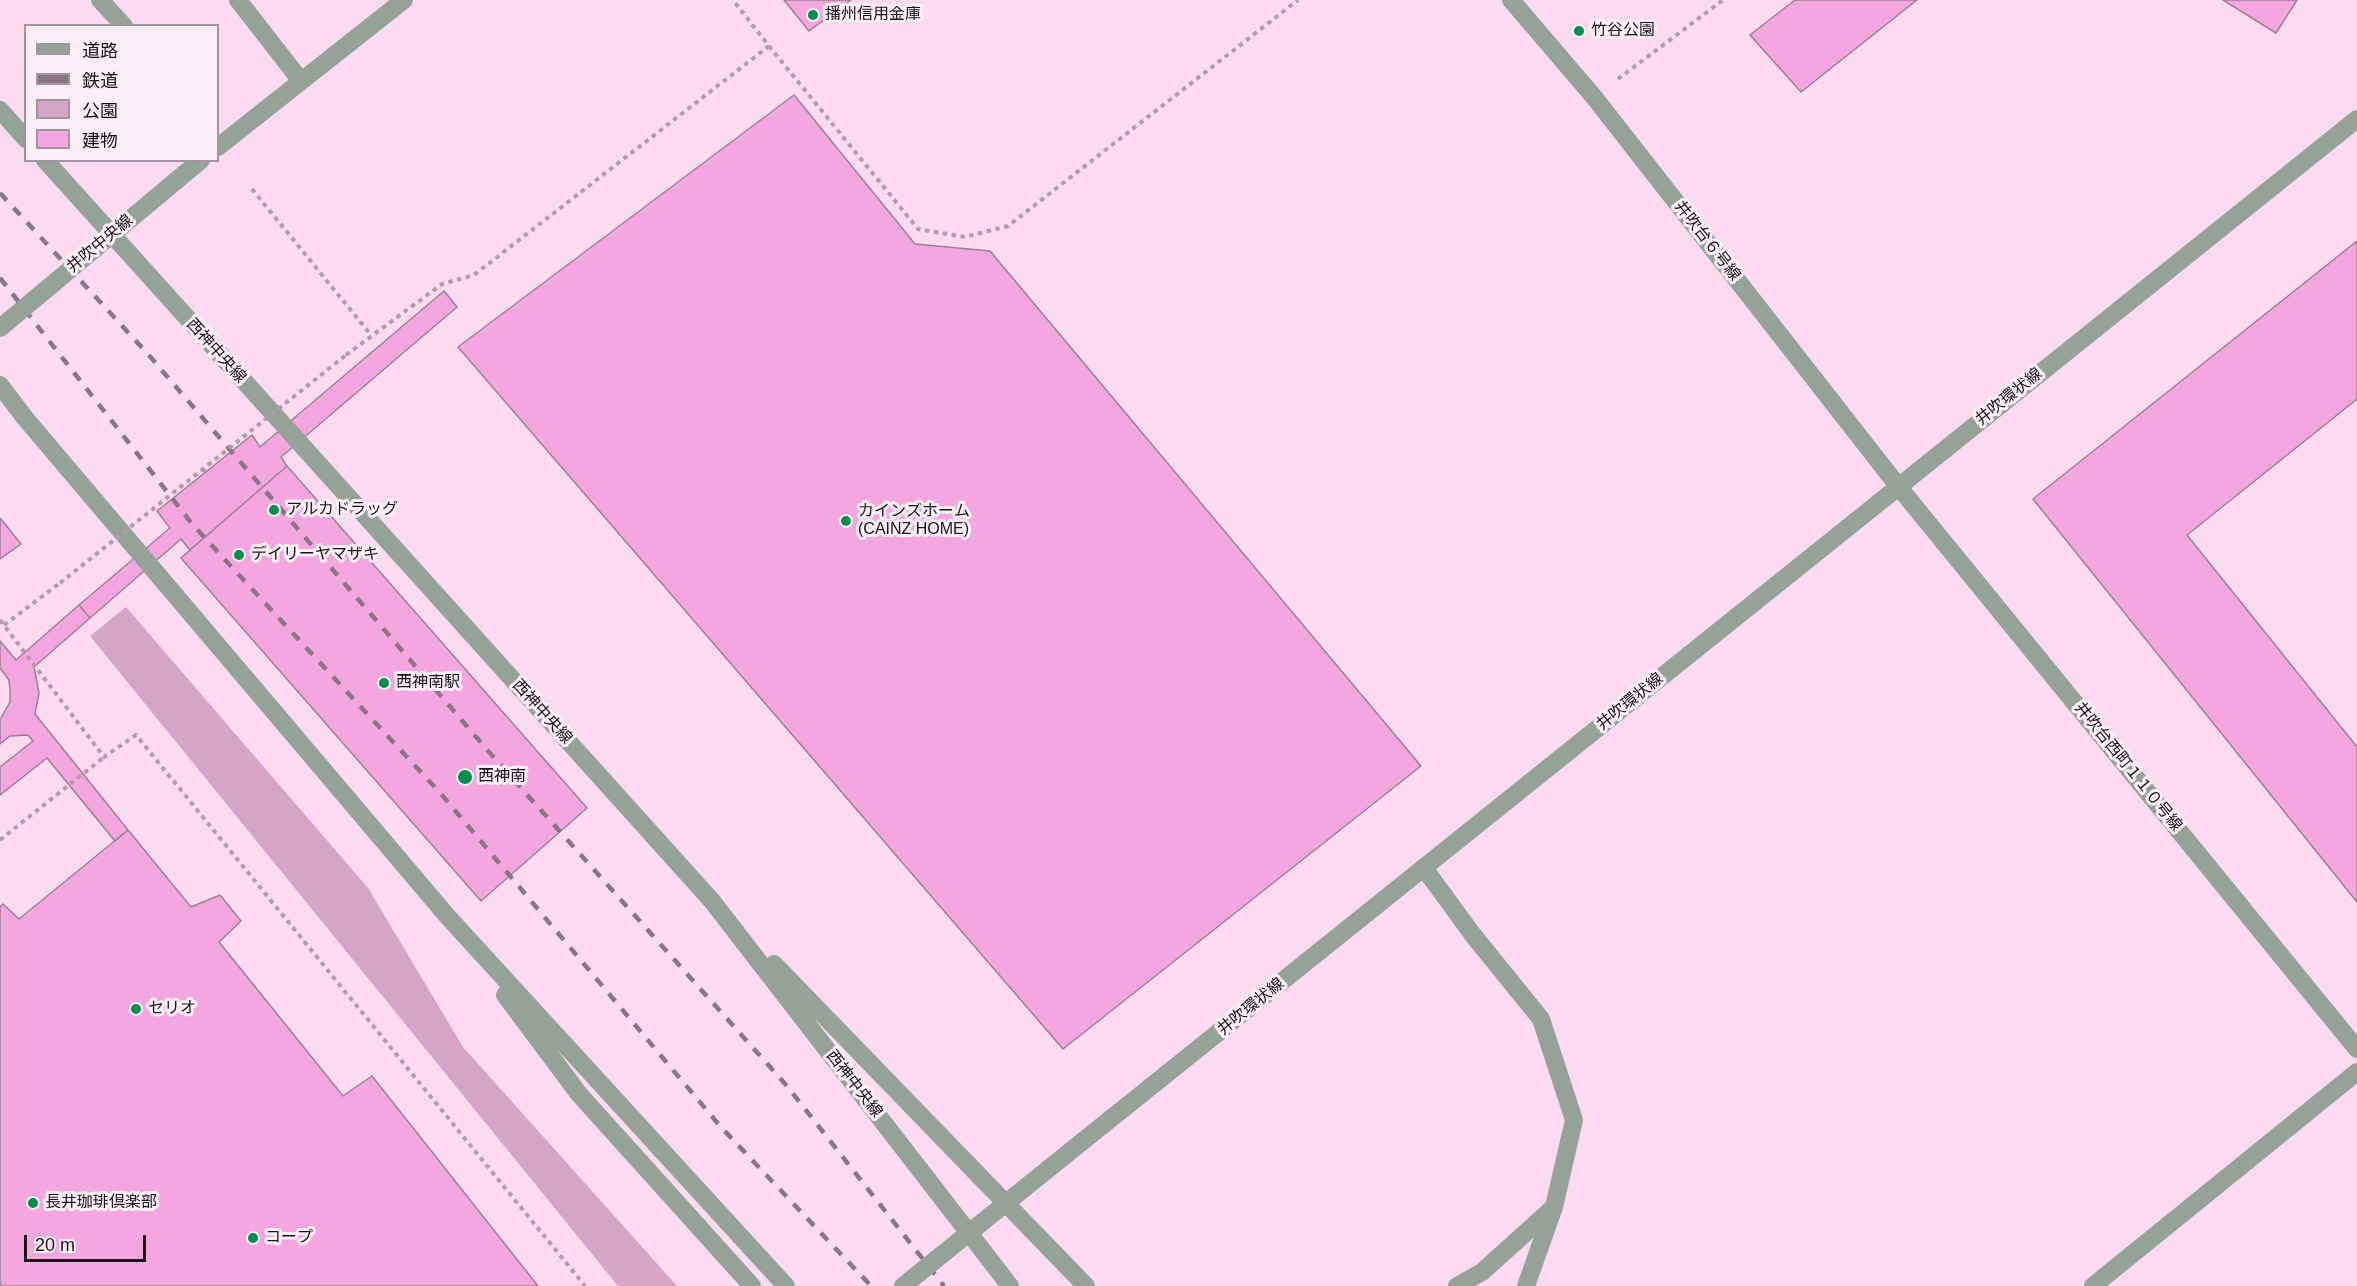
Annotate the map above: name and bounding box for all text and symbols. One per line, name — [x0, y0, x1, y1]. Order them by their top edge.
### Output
place label: 播州信用金庫 — [825, 5, 921, 25]
marker: 播州信用金庫 — [806, 8, 820, 22]
place label: 竹谷公園 — [1591, 21, 1655, 41]
legend — [24, 24, 219, 162]
marker: 竹谷公園 — [1572, 24, 1586, 38]
text: 道路 — [82, 41, 118, 61]
text: 鉄道 — [82, 71, 118, 91]
text: 公園 — [82, 101, 118, 121]
text: 建物 — [82, 131, 118, 151]
street label: 井吹台６号線 — [1670, 197, 1744, 285]
street label: 井吹中央線 — [63, 211, 137, 277]
street label: 西神中央線 — [182, 315, 250, 387]
street label: 井吹環状線 — [1972, 364, 2046, 430]
place label: アルカドラッグ — [286, 500, 398, 520]
place label: カインズホーム (CAINZ HOME) — [858, 502, 970, 540]
marker: アルカドラッグ — [267, 503, 281, 517]
marker: カインズホーム (CAINZ HOME) — [839, 514, 853, 528]
place label: デイリーヤマザキ — [251, 545, 379, 565]
marker: デイリーヤマザキ — [232, 548, 246, 562]
street label: 井吹環状線 — [1593, 669, 1667, 735]
place label: 西神南駅 — [396, 673, 460, 693]
marker: 西神南駅 — [377, 676, 391, 690]
street label: 西神中央線 — [508, 676, 576, 748]
street label: 井吹台西町１１０号線 — [2070, 699, 2186, 835]
place label: 西神南 — [478, 767, 526, 787]
marker: 西神南 — [456, 768, 474, 786]
street label: 井吹環状線 — [1214, 974, 1288, 1040]
place label: セリオ — [148, 999, 196, 1019]
marker: セリオ — [129, 1002, 143, 1016]
street label: 西神中央線 — [822, 1047, 886, 1121]
place label: 長井珈琲倶楽部 — [45, 1193, 157, 1213]
marker: 長井珈琲倶楽部 — [26, 1196, 40, 1210]
scale bar — [27, 1223, 148, 1261]
place label: コープ — [265, 1228, 313, 1248]
marker: コープ — [246, 1231, 260, 1245]
text: 20 m — [35, 1235, 75, 1255]

